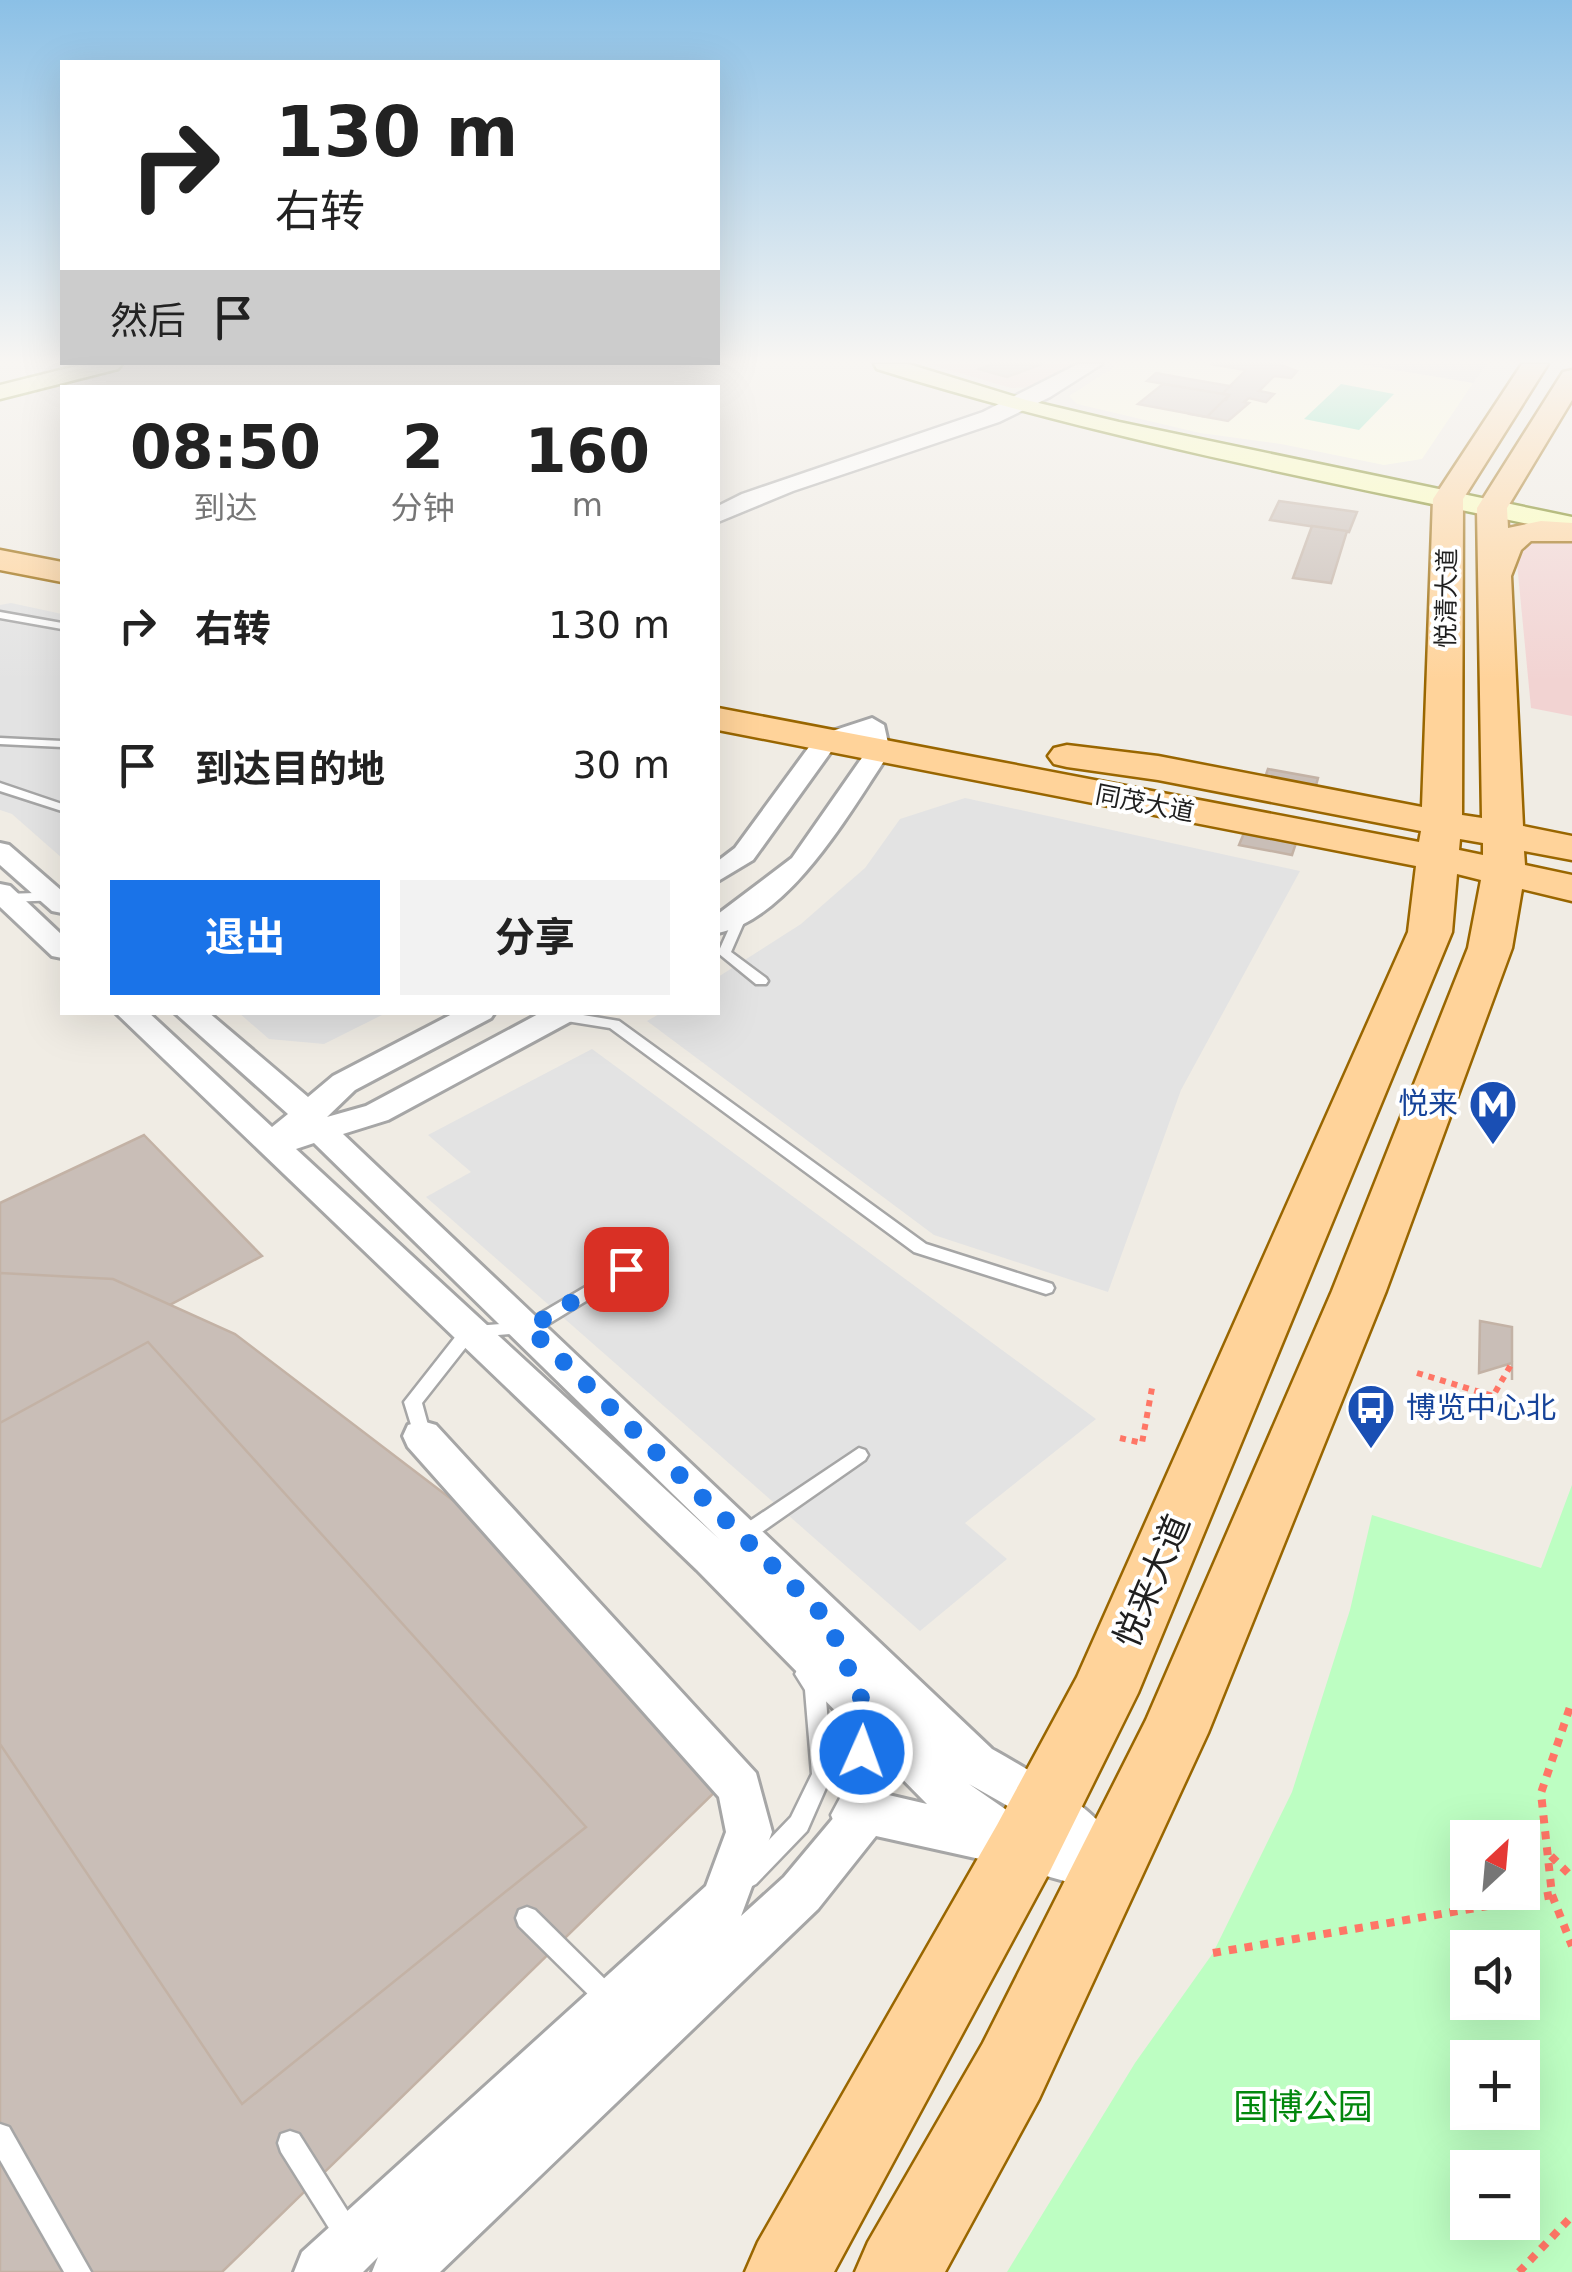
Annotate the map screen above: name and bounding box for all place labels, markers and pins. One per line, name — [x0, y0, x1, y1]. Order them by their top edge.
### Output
metro station icon: 悦来 — [1467, 1078, 1519, 1146]
place label: 悦来 — [1398, 1086, 1458, 1121]
pin — [584, 1227, 669, 1312]
bus stop icon: 博览中心北 — [1345, 1382, 1397, 1450]
place label: 博览中心北 — [1406, 1390, 1556, 1425]

